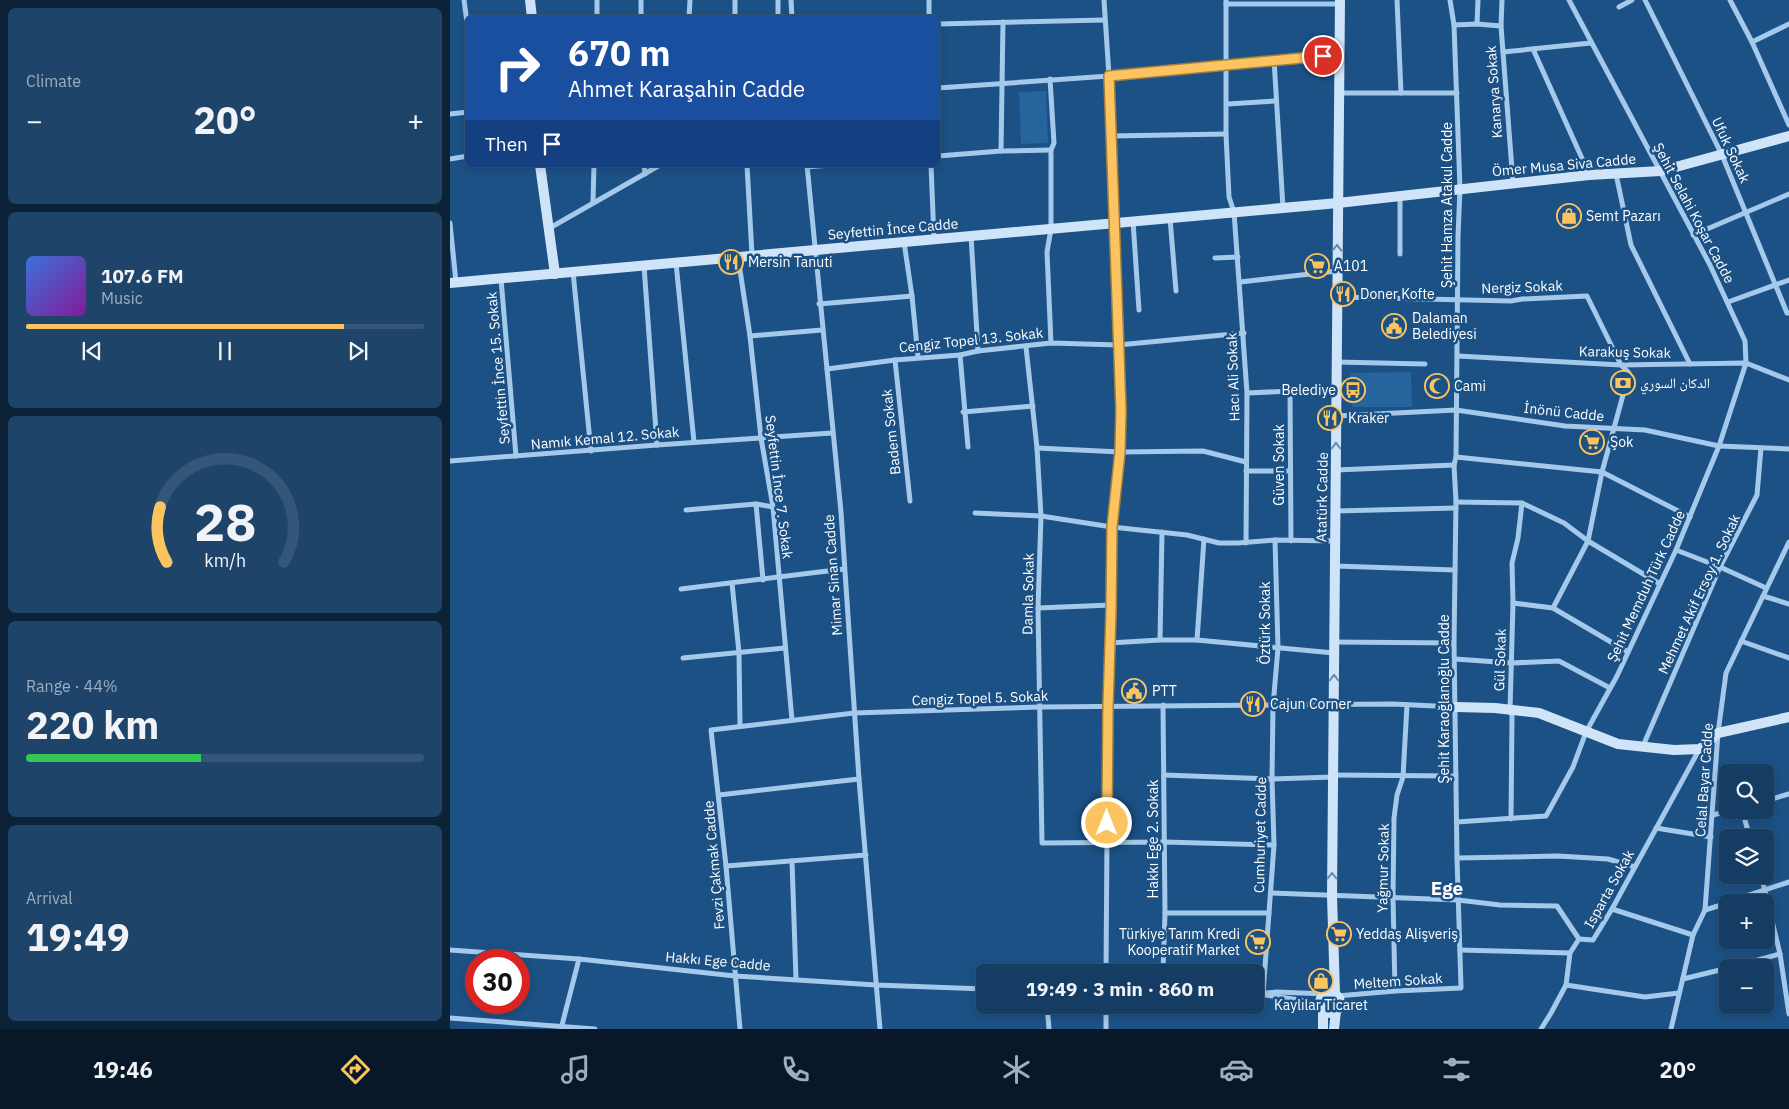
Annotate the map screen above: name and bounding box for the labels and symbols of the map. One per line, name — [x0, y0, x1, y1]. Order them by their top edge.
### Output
pin — [1302, 35, 1344, 77]
street label: Kanarya Sokak — [1482, 45, 1506, 139]
street label: Ufuk Sokak — [1708, 114, 1754, 186]
street label: Şehit Hamza Atakul Cadde — [1438, 122, 1456, 288]
street label: Şehit Selahi Koşar Cadde — [1649, 140, 1739, 287]
street label: Ömer Musa Siva Cadde — [1491, 150, 1637, 180]
shop icon: Semt Pazarı — [1556, 203, 1582, 229]
place label: Semt Pazarı — [1586, 207, 1661, 225]
street label: Seyfettin İnce Cadde — [827, 214, 959, 244]
one-way arrow — [1332, 244, 1343, 252]
restaurant icon: Mersin Tanuti — [718, 249, 744, 275]
place label: Mersin Tanuti — [748, 253, 833, 271]
supermarket icon: A101 — [1304, 253, 1330, 279]
place label: A101 — [1334, 257, 1368, 275]
street label: Nergiz Sokak — [1481, 277, 1564, 297]
restaurant icon: Doner Kofte — [1330, 281, 1356, 307]
place label: Doner Kofte — [1360, 285, 1435, 303]
street label: Seyfettin İnce 15. Sokak — [482, 290, 514, 445]
place label: Dalaman Belediyesi — [1412, 309, 1477, 343]
public building icon: Dalaman Belediyesi — [1381, 313, 1407, 339]
street label: Cengiz Topel 13. Sokak — [898, 323, 1045, 357]
street label: Hacı Ali Sokak — [1222, 332, 1244, 422]
street label: Karakuş Sokak — [1579, 342, 1672, 362]
bank icon: الدكان السوري — [1610, 370, 1636, 396]
mosque icon: Cami — [1424, 373, 1450, 399]
place label: الدكان السوري — [1640, 374, 1710, 395]
bus stop icon: Belediye — [1340, 377, 1366, 403]
place label: Cami — [1454, 377, 1486, 395]
place label: Belediye — [1281, 381, 1336, 399]
street label: Badem Sokak — [877, 388, 904, 476]
street label: İnönü Cadde — [1523, 399, 1605, 425]
restaurant icon: Kraker — [1317, 405, 1343, 431]
place label: Kraker — [1348, 409, 1389, 427]
street label: Seyfettin İnce 7. Sokak — [761, 414, 797, 560]
street label: Namık Kemal 12. Sokak — [530, 422, 681, 453]
street label: Güven Sokak — [1270, 424, 1288, 506]
supermarket icon: Şok — [1579, 429, 1605, 455]
place label: Şok — [1610, 433, 1634, 451]
one-way arrow — [1331, 442, 1341, 450]
street label: Atatürk Cadde — [1312, 451, 1332, 542]
street label: Şehit Memduh Türk Cadde — [1603, 507, 1689, 665]
street label: Mehmet Akif Ersoy 1. Sokak — [1654, 510, 1744, 677]
street label: Mimar Sinan Cadde — [820, 513, 846, 636]
street label: Damla Sokak — [1018, 552, 1038, 635]
street label: Öztürk Sokak — [1256, 581, 1274, 665]
street label: Şehit Karaoğlanoğlu Cadde — [1435, 614, 1453, 784]
street label: Gül Sokak — [1490, 628, 1510, 692]
one-way arrow — [1329, 674, 1339, 682]
public building icon: PTT — [1121, 678, 1147, 704]
place label: PTT — [1152, 682, 1177, 700]
street label: Cengiz Topel 5. Sokak — [911, 687, 1049, 709]
restaurant icon: Cajun Corner — [1240, 691, 1266, 717]
place label: Cajun Corner — [1270, 695, 1351, 713]
street label: Celal Bayar Cadde — [1691, 722, 1717, 838]
street label: Cumhuriyet Cadde — [1250, 776, 1270, 893]
street label: Hakkı Ege 2. Sokak — [1144, 779, 1162, 898]
position arrow — [1080, 796, 1132, 848]
street label: Fevzi Çakmak Cadde — [699, 800, 729, 930]
street label: Yağmur Sokak — [1373, 823, 1393, 913]
street label: Isparta Sokak — [1580, 846, 1638, 931]
one-way arrow — [1327, 872, 1337, 880]
district label: Ege — [1431, 876, 1463, 900]
supermarket icon: Yeddaş Alişveriş — [1326, 921, 1352, 947]
place label: Türkiye Tarım Kredi Kooperatif Market — [1119, 925, 1240, 959]
place label: Yeddaş Alişveriş — [1356, 925, 1458, 943]
supermarket icon: Türkiye Tarım Kredi Kooperatif Market — [1245, 929, 1271, 955]
street label: Hakkı Ege Cadde — [665, 947, 772, 975]
speed limit sign: 30 — [465, 949, 530, 1014]
shop icon: Kaylılar Ticaret — [1308, 968, 1334, 994]
street label: Meltem Sokak — [1353, 969, 1444, 993]
place label: Kaylılar Ticaret — [1274, 996, 1368, 1014]

